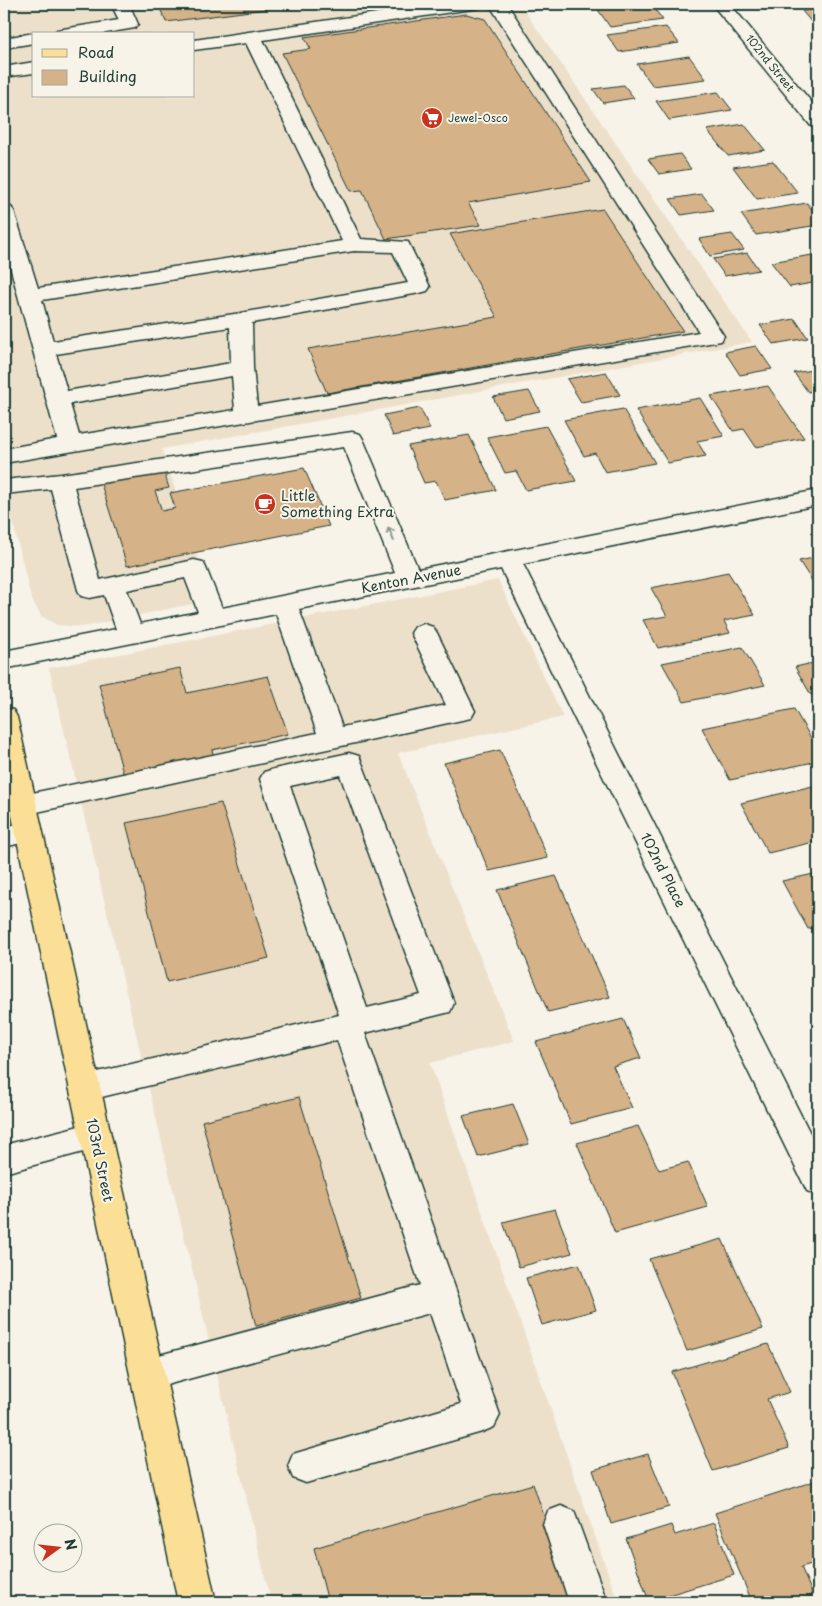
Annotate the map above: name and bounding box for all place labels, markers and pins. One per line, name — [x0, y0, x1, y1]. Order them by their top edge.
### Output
supermarket icon: Jewel-Osco — [420, 106, 444, 130]
place label: Jewel-Osco — [448, 109, 508, 126]
place label: Little Something Extra — [281, 485, 394, 522]
cafe icon: Little Something Extra — [253, 492, 277, 516]

